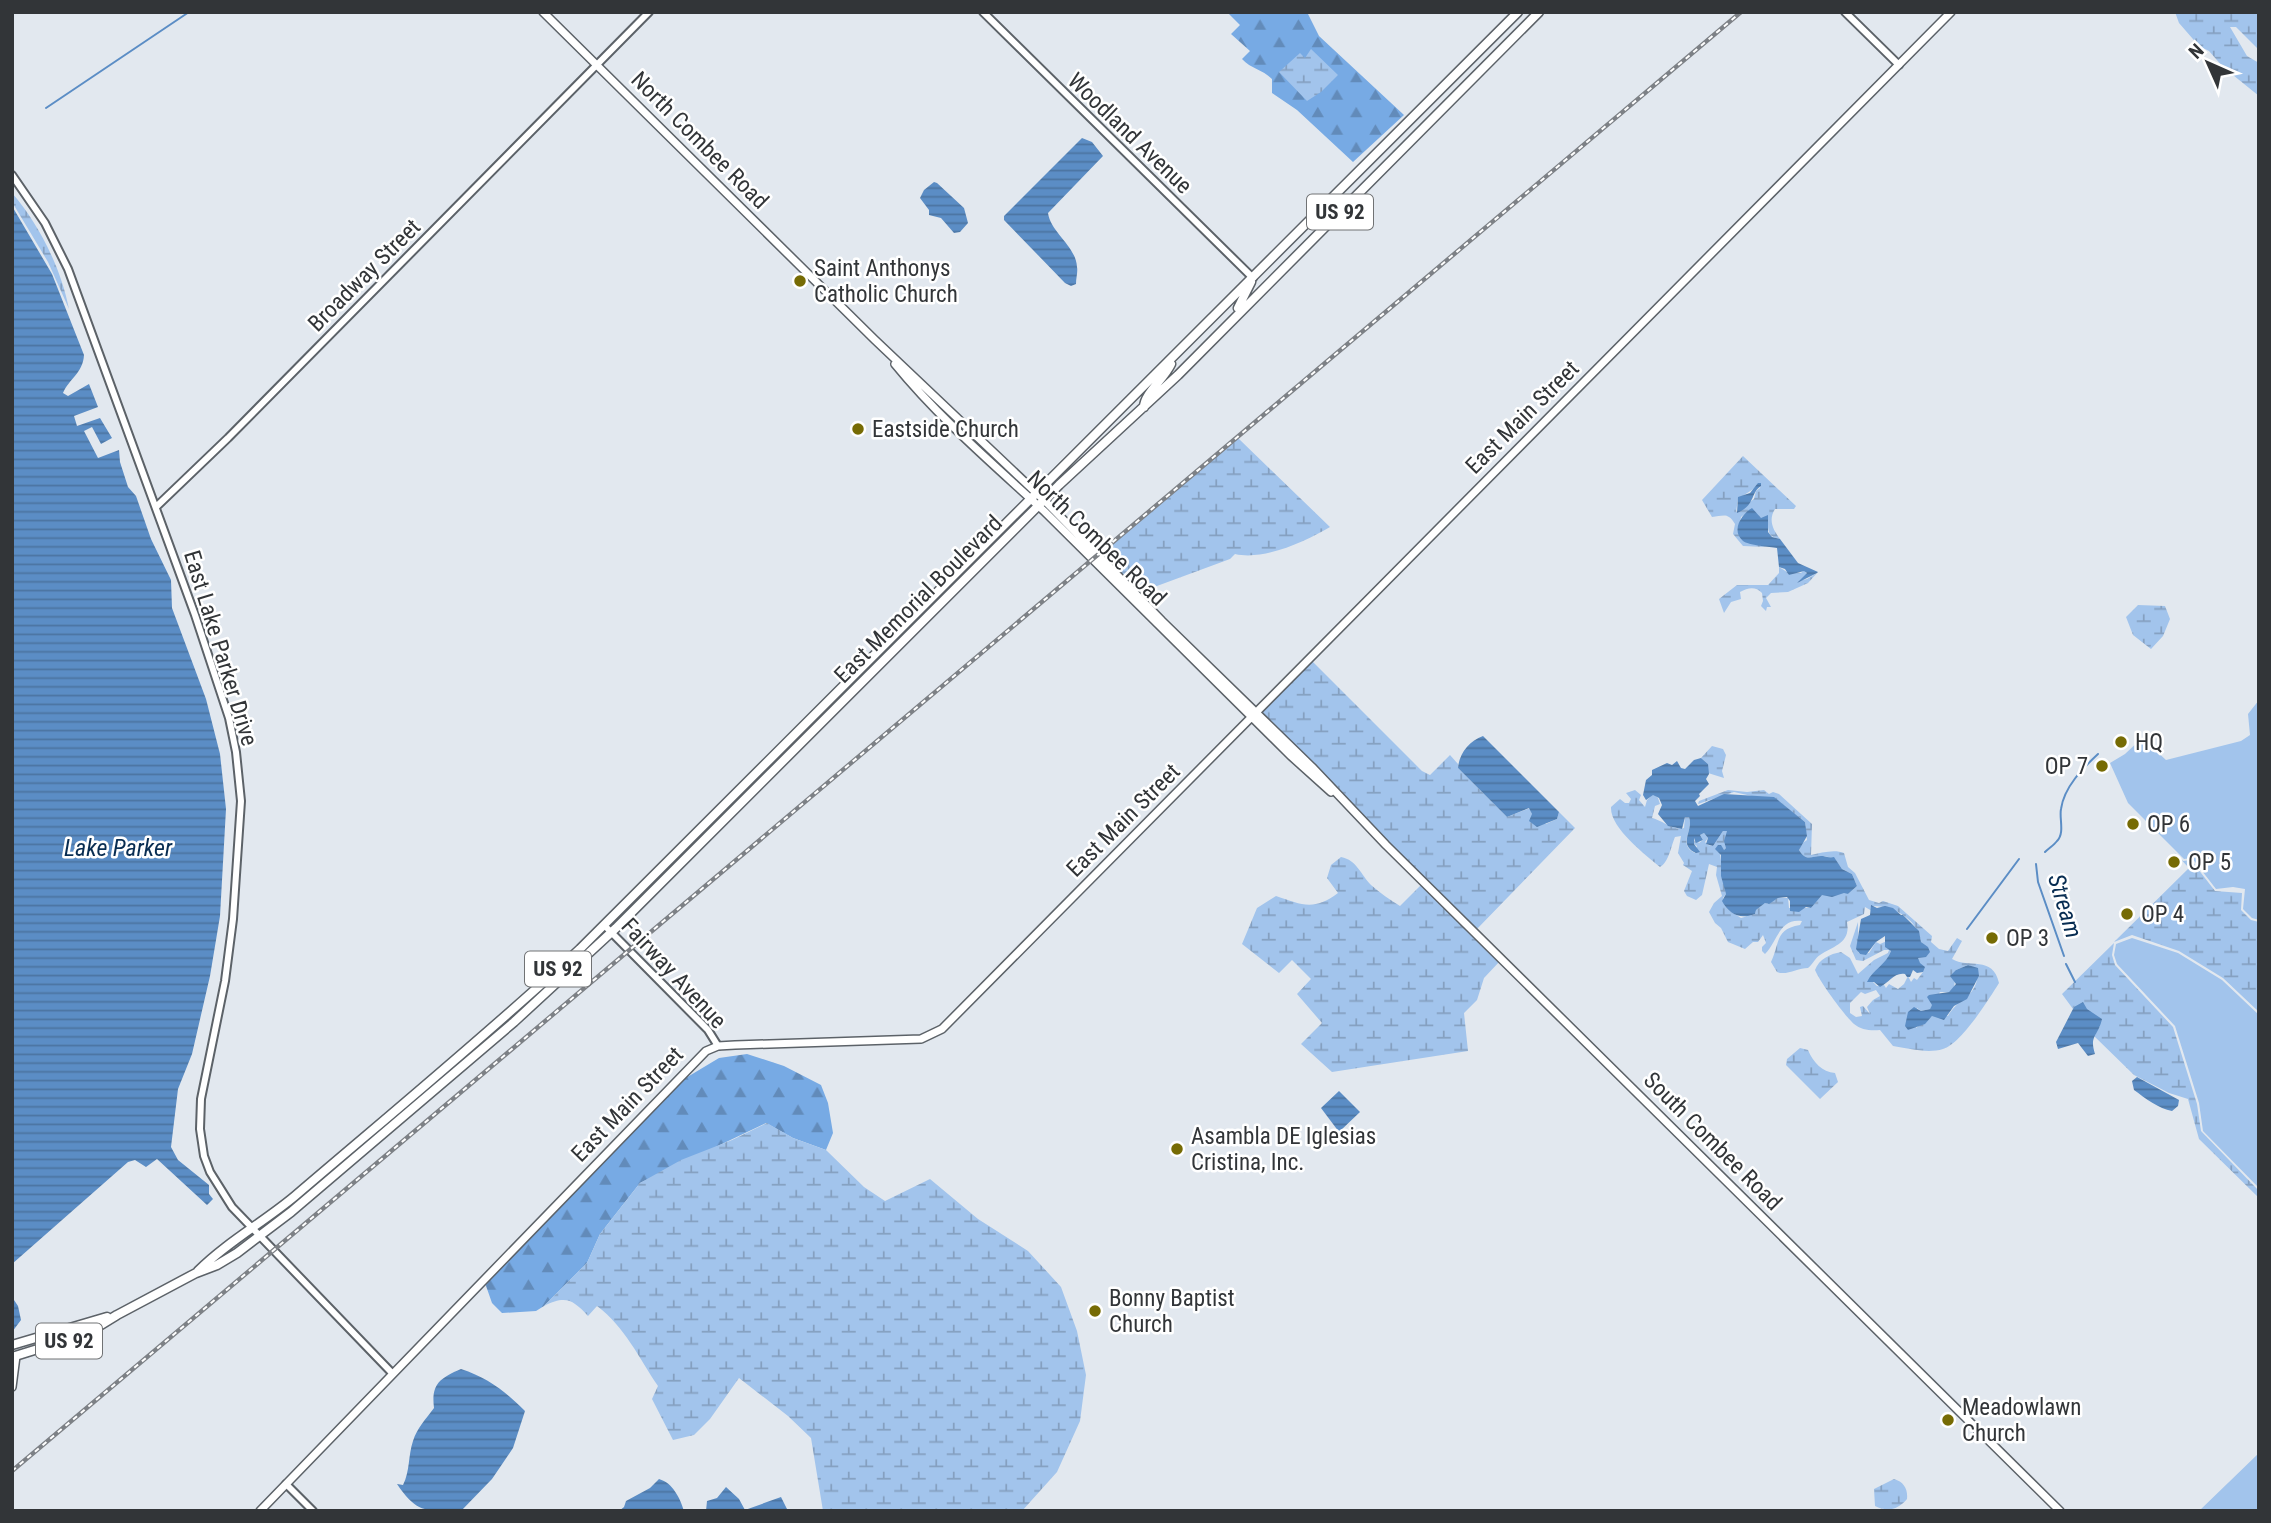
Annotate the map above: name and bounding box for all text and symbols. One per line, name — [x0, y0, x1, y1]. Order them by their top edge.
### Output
north arrow — [2173, 28, 2243, 98]
text: N — [2184, 39, 2209, 64]
street label: North Combee Road — [625, 66, 774, 215]
street label: Woodland Avenue — [1062, 67, 1197, 199]
road number: US 92 — [1307, 194, 1373, 230]
street label: Broadway Street — [303, 214, 426, 337]
place label: Saint Anthonys Catholic Church — [814, 255, 958, 308]
marker: Saint Anthonys Catholic Church — [792, 273, 808, 289]
street label: East Main Street — [1460, 355, 1585, 480]
place label: Eastside Church — [872, 416, 1019, 443]
marker: Eastside Church — [850, 421, 866, 437]
street label: North Combee Road — [1022, 465, 1172, 612]
street label: East Memorial Boulevard — [829, 510, 1008, 689]
street label: East Lake Parker Drive — [178, 547, 263, 749]
place label: HQ — [2135, 729, 2163, 756]
marker: HQ — [2113, 734, 2129, 750]
place label: OP 7 — [2045, 753, 2088, 780]
street label: East Main Street — [1061, 758, 1186, 883]
marker: OP 7 — [2094, 758, 2110, 774]
place label: OP 6 — [2147, 811, 2190, 838]
marker: OP 6 — [2125, 816, 2141, 832]
water label: Lake Parker — [64, 834, 173, 862]
place label: OP 5 — [2188, 849, 2231, 876]
marker: OP 5 — [2166, 854, 2182, 870]
water label: Stream — [2042, 871, 2088, 941]
place label: OP 4 — [2141, 901, 2184, 928]
marker: OP 4 — [2119, 906, 2135, 922]
street label: Fairway Avenue — [616, 913, 732, 1034]
place label: OP 3 — [2006, 925, 2049, 952]
marker: OP 3 — [1984, 930, 2000, 946]
road number: US 92 — [525, 951, 591, 986]
street label: East Main Street — [566, 1041, 689, 1167]
street label: South Combee Road — [1638, 1067, 1787, 1216]
place label: Asambla DE Iglesias Cristina, Inc. — [1191, 1123, 1376, 1176]
marker: Asambla DE Iglesias Cristina, Inc. — [1169, 1141, 1185, 1157]
place label: Bonny Baptist Church — [1109, 1285, 1235, 1338]
marker: Bonny Baptist Church — [1087, 1303, 1103, 1319]
road number: US 92 — [36, 1324, 102, 1358]
place label: Meadowlawn Church — [1962, 1394, 2081, 1447]
marker: Meadowlawn Church — [1940, 1412, 1956, 1428]

